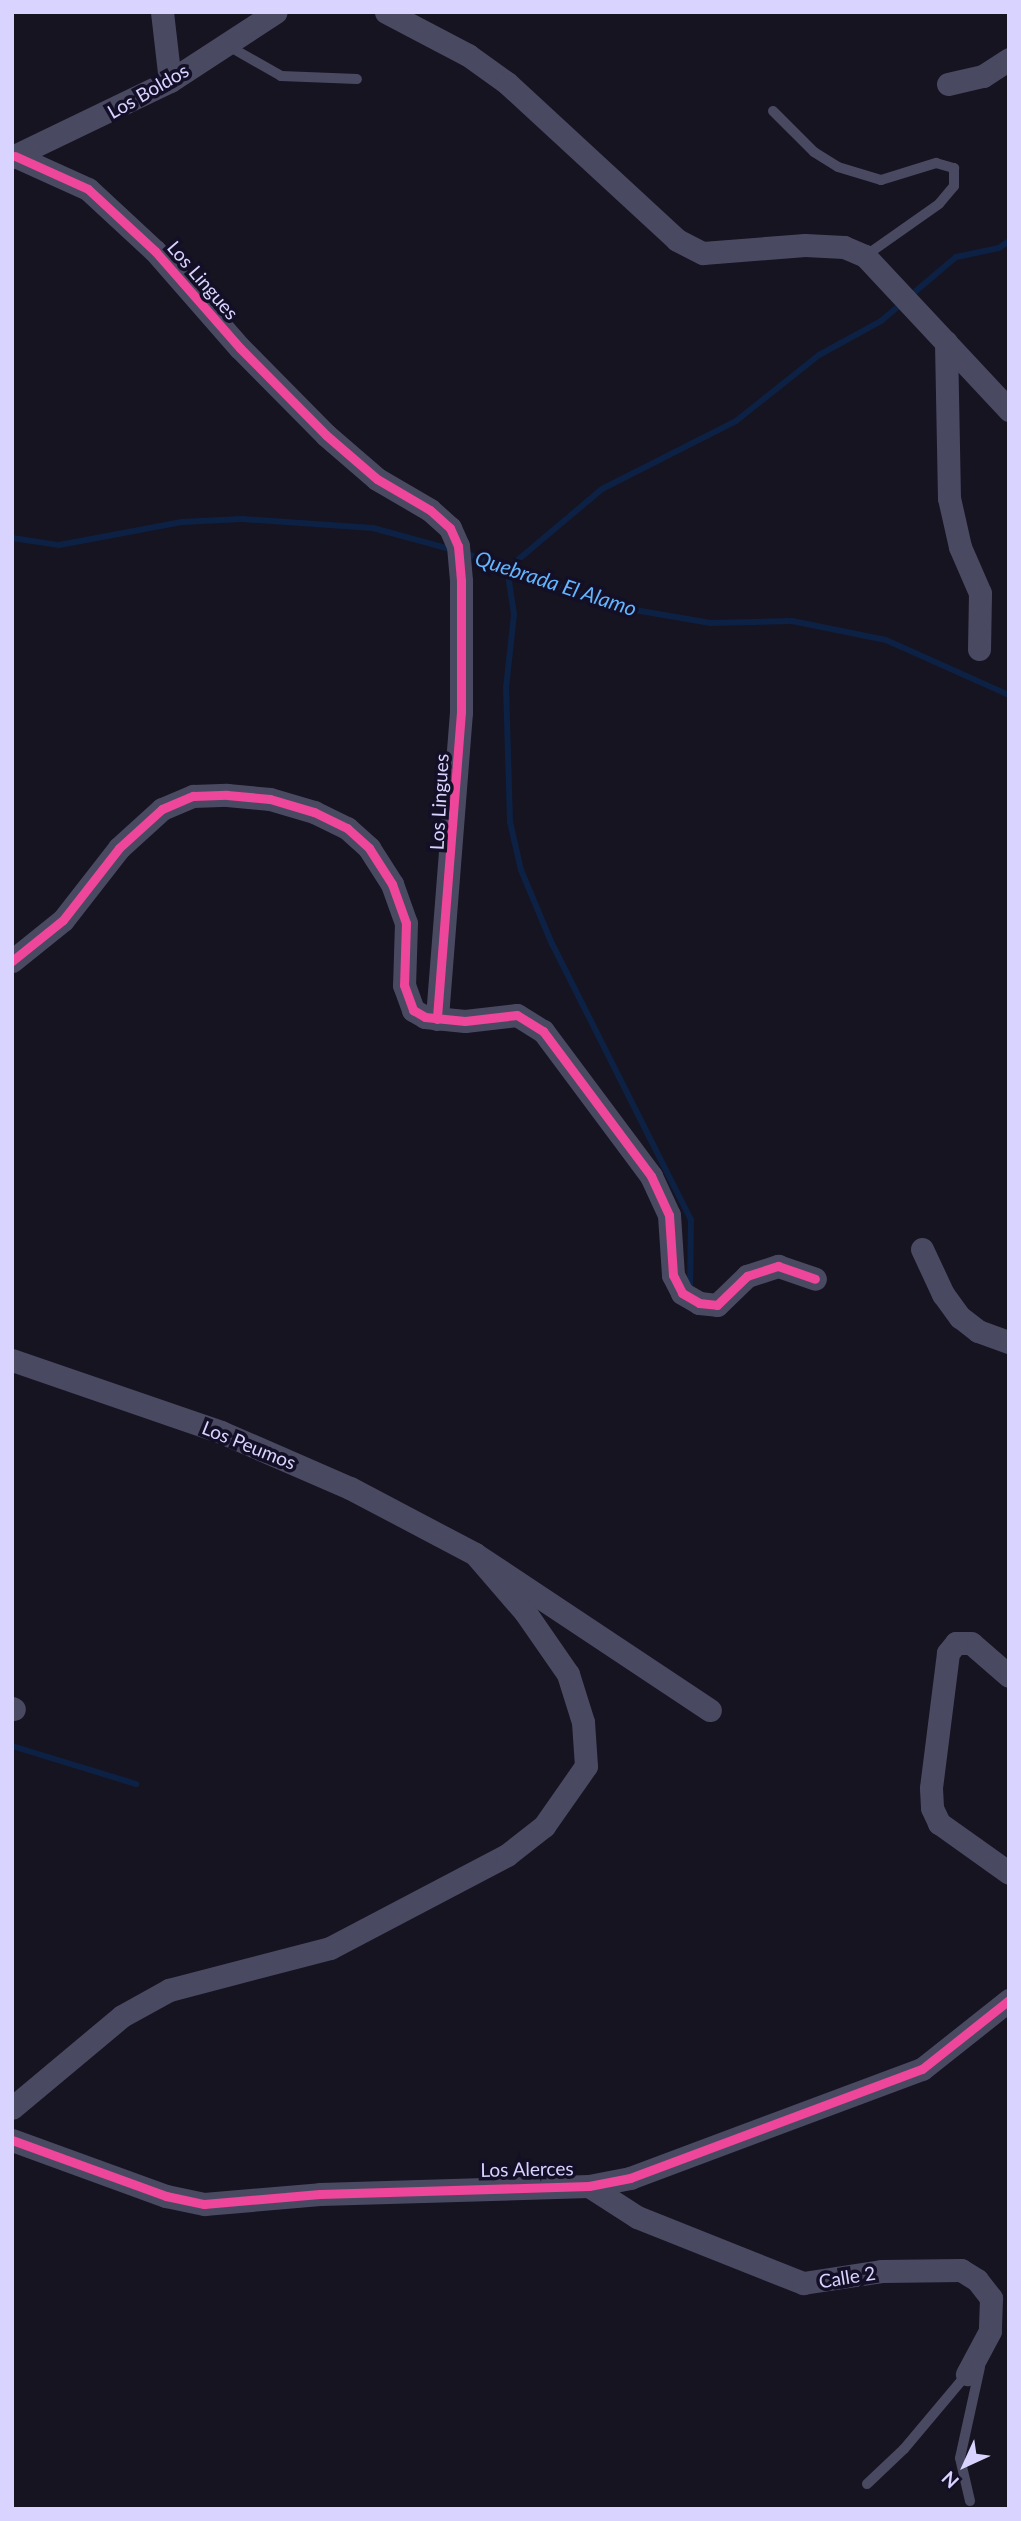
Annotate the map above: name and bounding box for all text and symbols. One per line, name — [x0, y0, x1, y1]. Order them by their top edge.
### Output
street label: Los Boldos — [103, 59, 193, 123]
street label: Los Lingues — [163, 236, 243, 324]
water label: Quebrada El Alamo — [472, 545, 640, 621]
street label: Los Lingues — [425, 753, 453, 851]
street label: Los Peumos — [199, 1416, 299, 1474]
street label: Los Alerces — [480, 2157, 574, 2181]
street label: Calle 2 — [817, 2261, 877, 2293]
north arrow — [930, 2430, 1000, 2500]
text: N — [936, 2467, 963, 2494]

